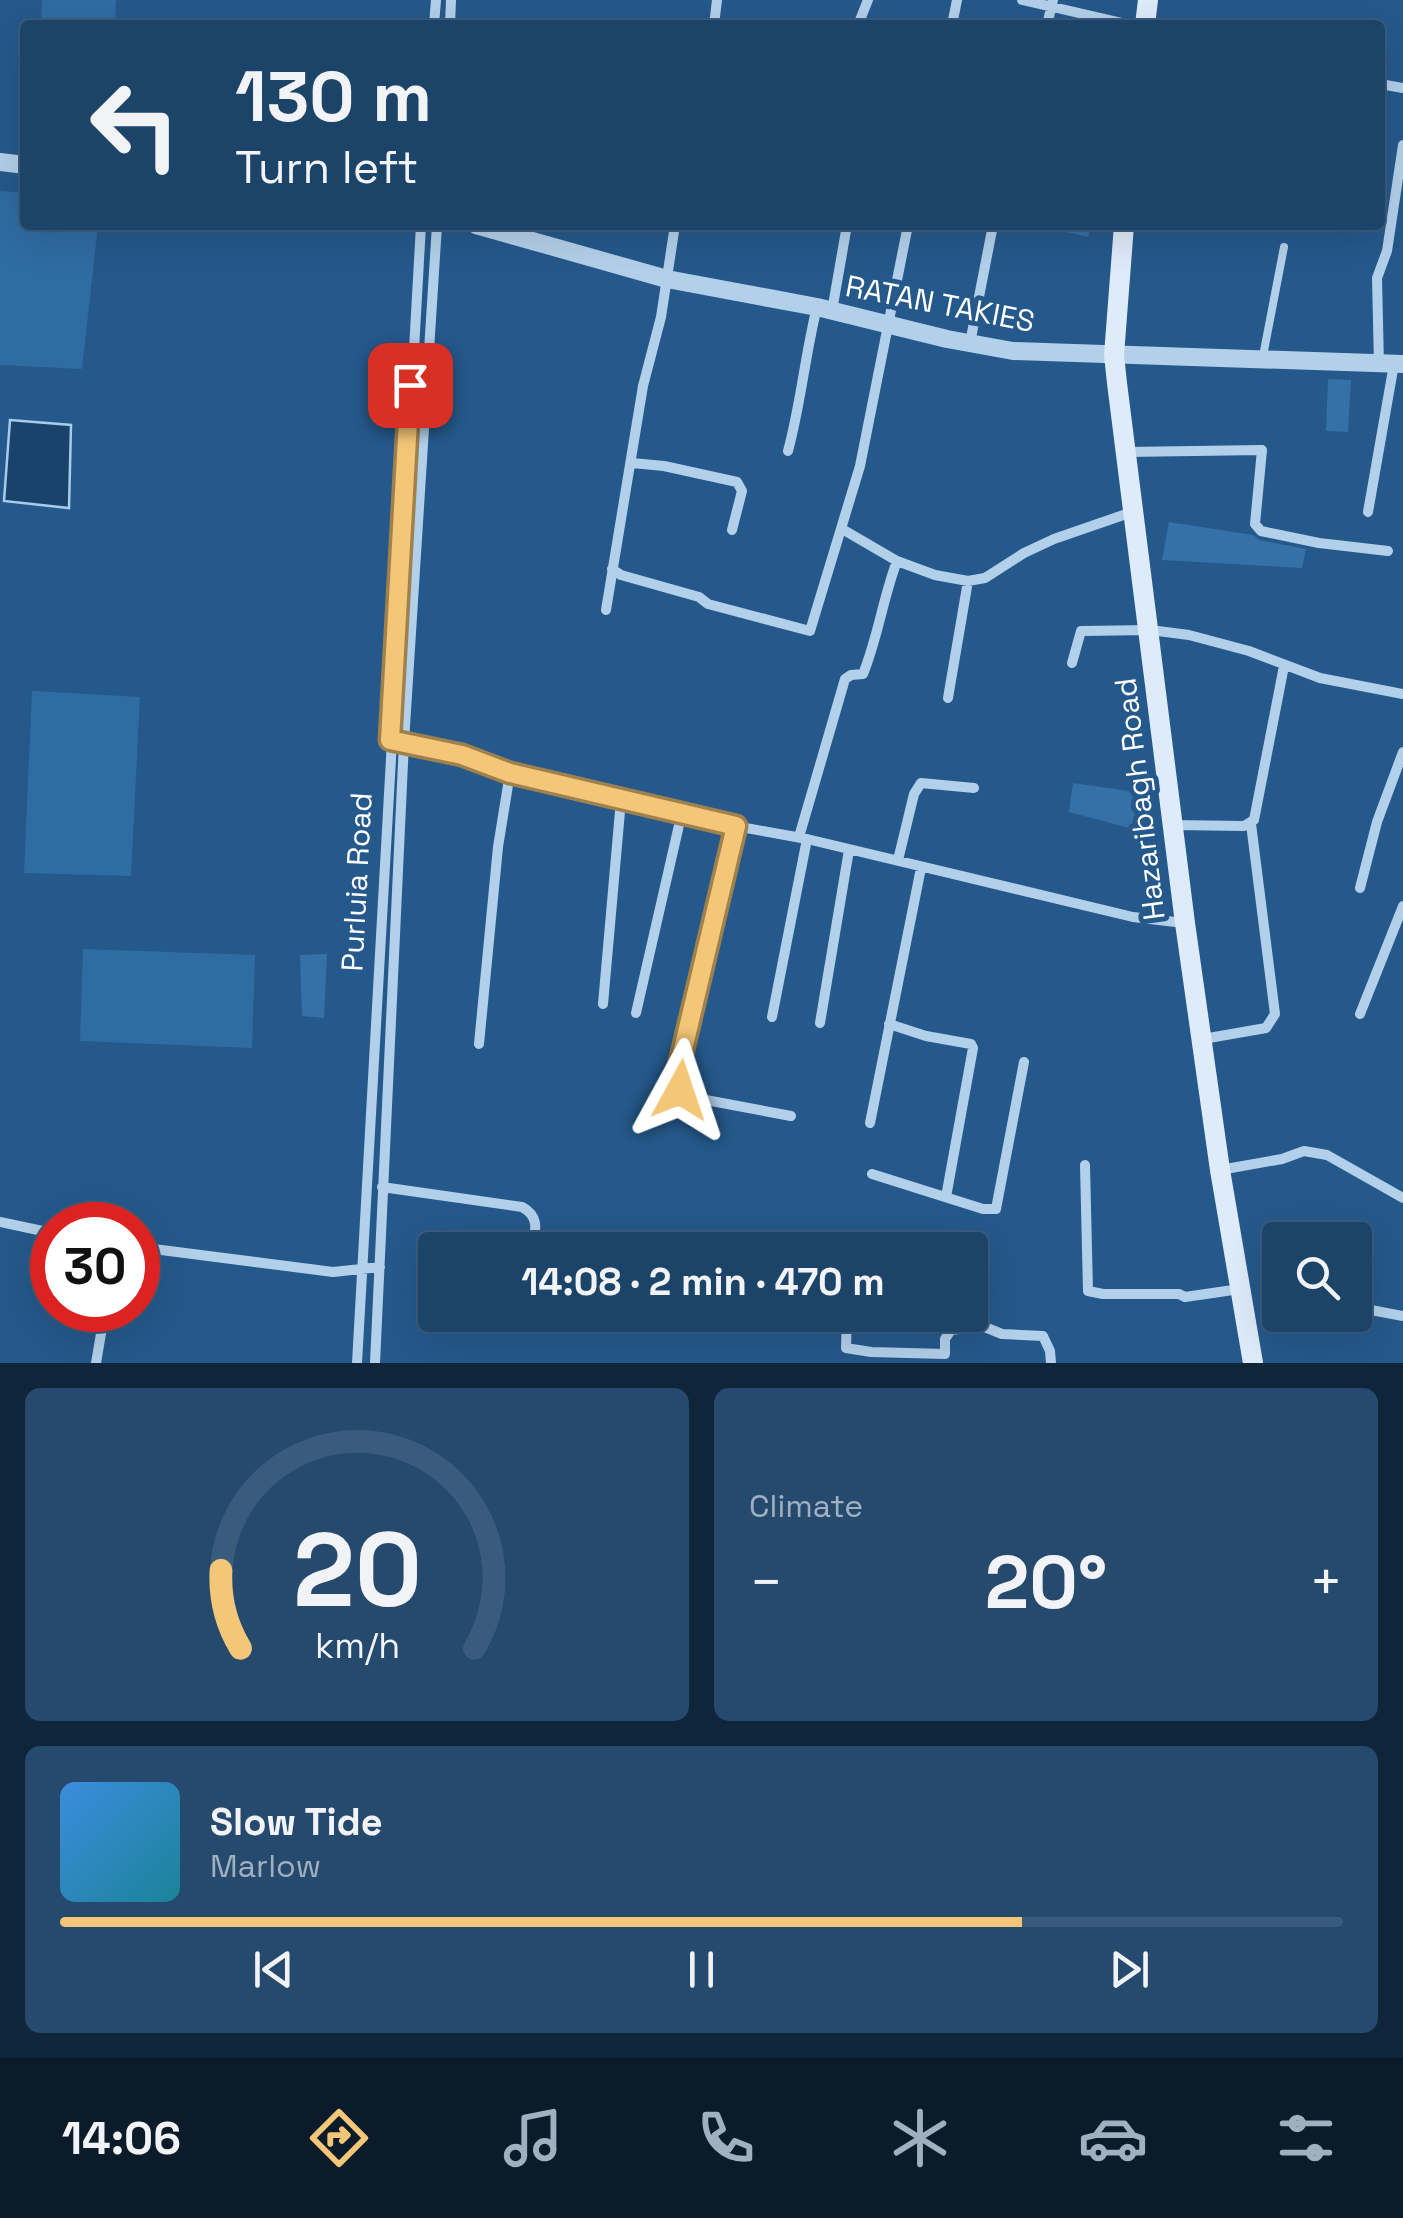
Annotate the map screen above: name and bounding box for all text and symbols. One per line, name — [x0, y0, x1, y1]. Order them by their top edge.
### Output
text: 130 m — [235, 52, 432, 141]
icon: left — [70, 60, 200, 190]
text: Turn left — [235, 139, 418, 196]
street label: RATAN TAKIES — [842, 266, 1038, 341]
pin — [368, 343, 453, 428]
icon: arrive — [383, 358, 438, 413]
street label: Hazaribagh Road — [1105, 676, 1174, 922]
street label: Purluia Road — [332, 791, 381, 973]
position arrow — [628, 1038, 732, 1142]
speed limit sign: 30 — [30, 1202, 160, 1332]
map controls — [1262, 1222, 1372, 1332]
button: search — [1262, 1222, 1372, 1332]
text: 14:08 · 2 min · 470 m — [521, 1258, 885, 1306]
text: Climate — [749, 1486, 863, 1526]
text: 20 — [292, 1504, 422, 1636]
text: 20° — [985, 1534, 1107, 1630]
text: − — [749, 1547, 783, 1617]
text: + — [1309, 1547, 1343, 1617]
text: km/h — [314, 1623, 400, 1668]
text: Slow Tide — [210, 1798, 383, 1846]
text: Marlow — [210, 1846, 321, 1886]
icon: previous — [246, 1942, 301, 1997]
icon: pause — [674, 1942, 729, 1997]
icon: next — [1102, 1942, 1157, 1997]
icon: directions — [304, 2103, 374, 2173]
icon: music — [498, 2103, 568, 2173]
icon: phone — [691, 2103, 761, 2173]
icon: climate — [885, 2103, 955, 2173]
icon: car — [1078, 2103, 1148, 2173]
icon: filters — [1271, 2103, 1341, 2173]
text: 14:06 — [62, 2110, 181, 2167]

